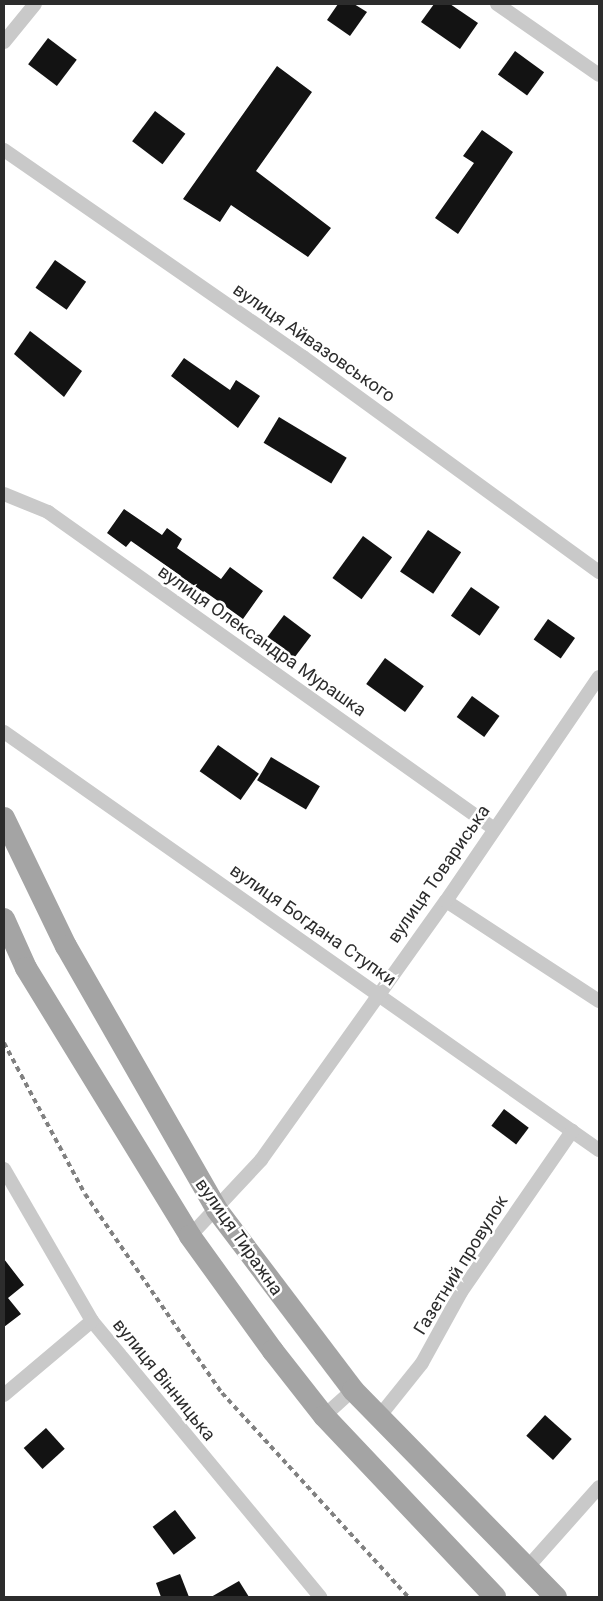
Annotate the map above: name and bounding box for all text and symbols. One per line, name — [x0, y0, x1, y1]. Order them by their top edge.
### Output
street label: вулиця Айвазовського — [229, 279, 399, 407]
street label: вулиця Олександра Мурашка — [154, 561, 370, 721]
street label: вулиця Товариська — [383, 801, 495, 947]
street label: вулиця Богдана Ступки — [226, 859, 400, 991]
street label: вулиця Тиражна — [190, 1174, 288, 1300]
street label: Газетний провулок — [409, 1191, 513, 1339]
street label: вулиця Вінницька — [108, 1315, 220, 1445]

